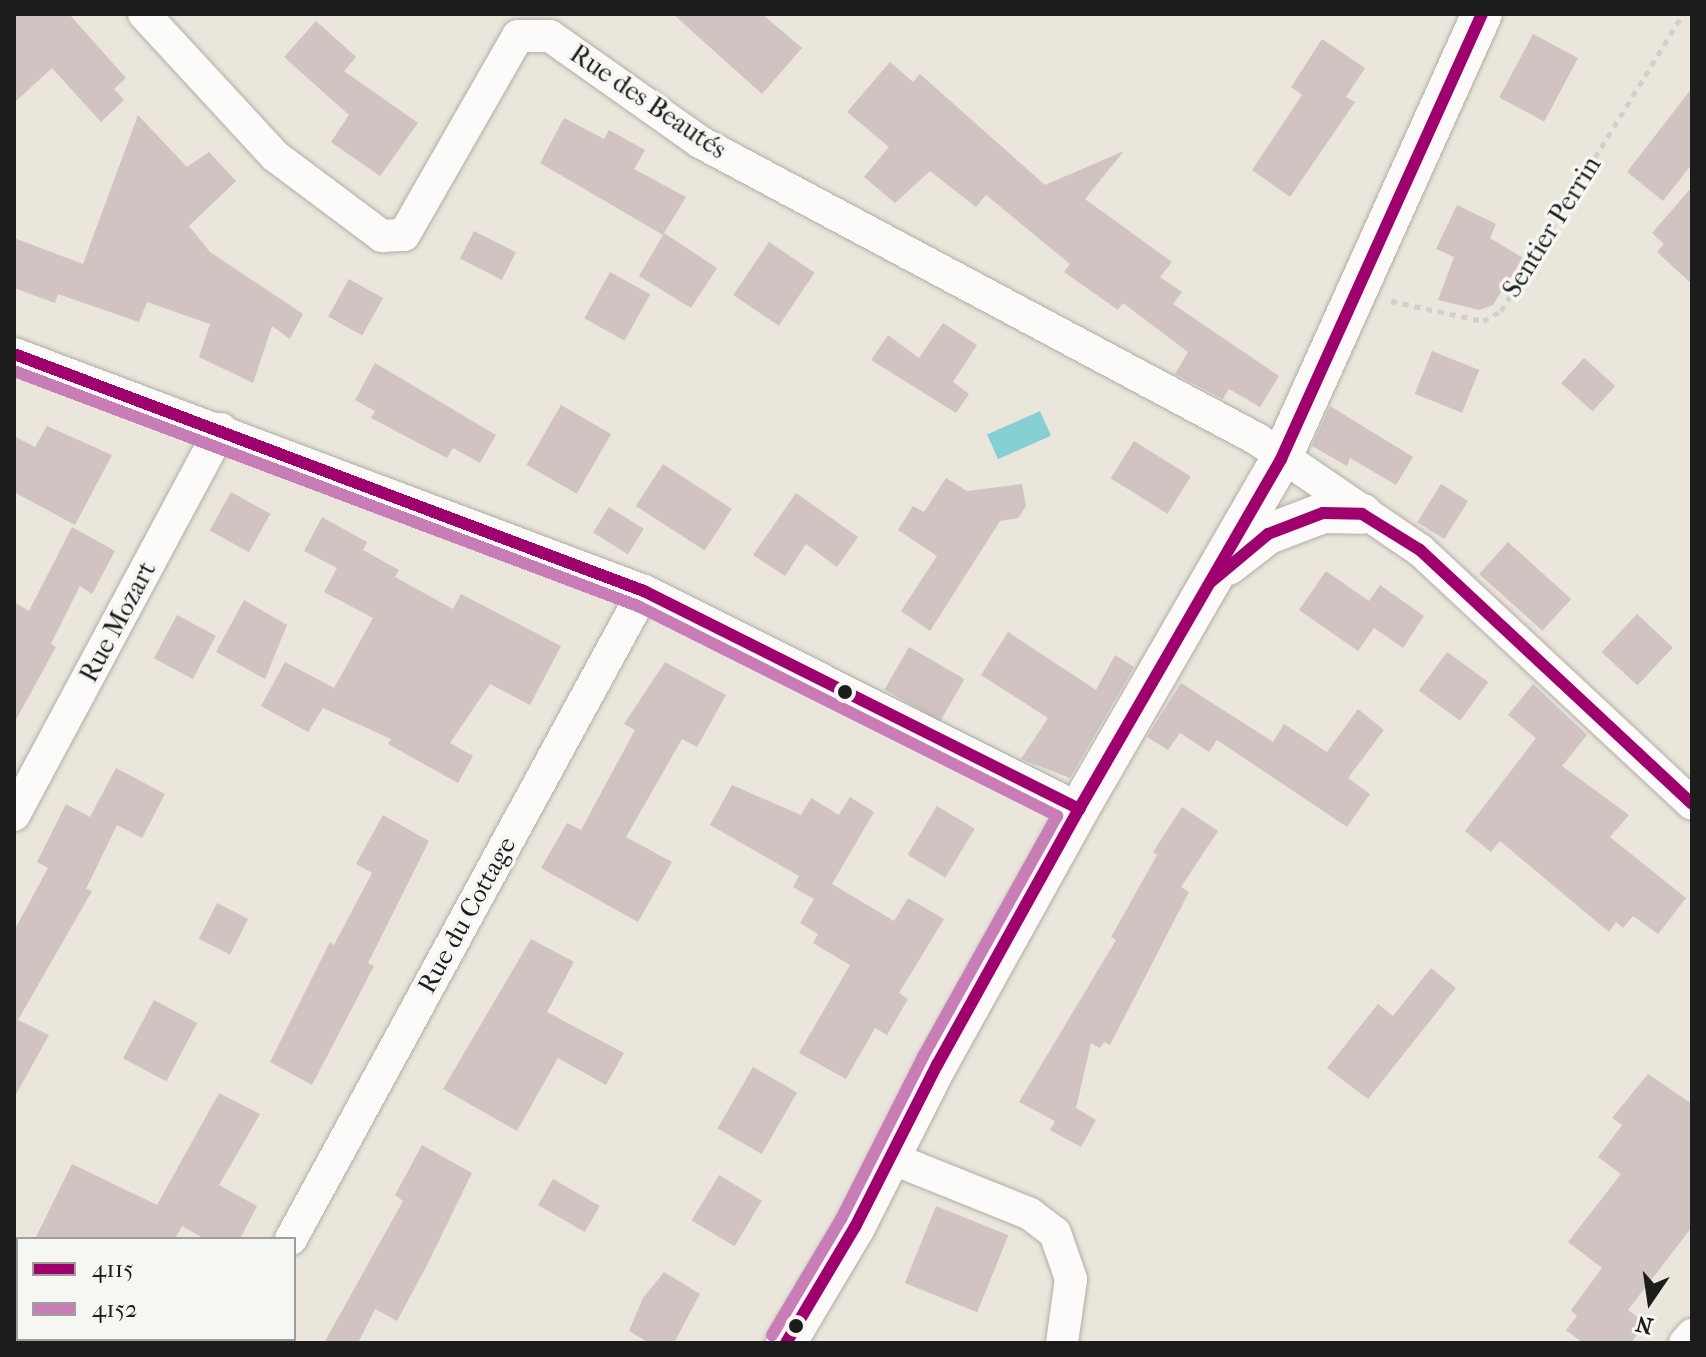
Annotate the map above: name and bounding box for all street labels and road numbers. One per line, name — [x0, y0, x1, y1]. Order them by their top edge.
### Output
street label: Rue des Beautés — [564, 38, 732, 166]
street label: Sentier Perrin — [1496, 151, 1608, 303]
street label: Rue Mozart — [73, 556, 163, 688]
street label: Rue du Cottage — [411, 831, 523, 999]

